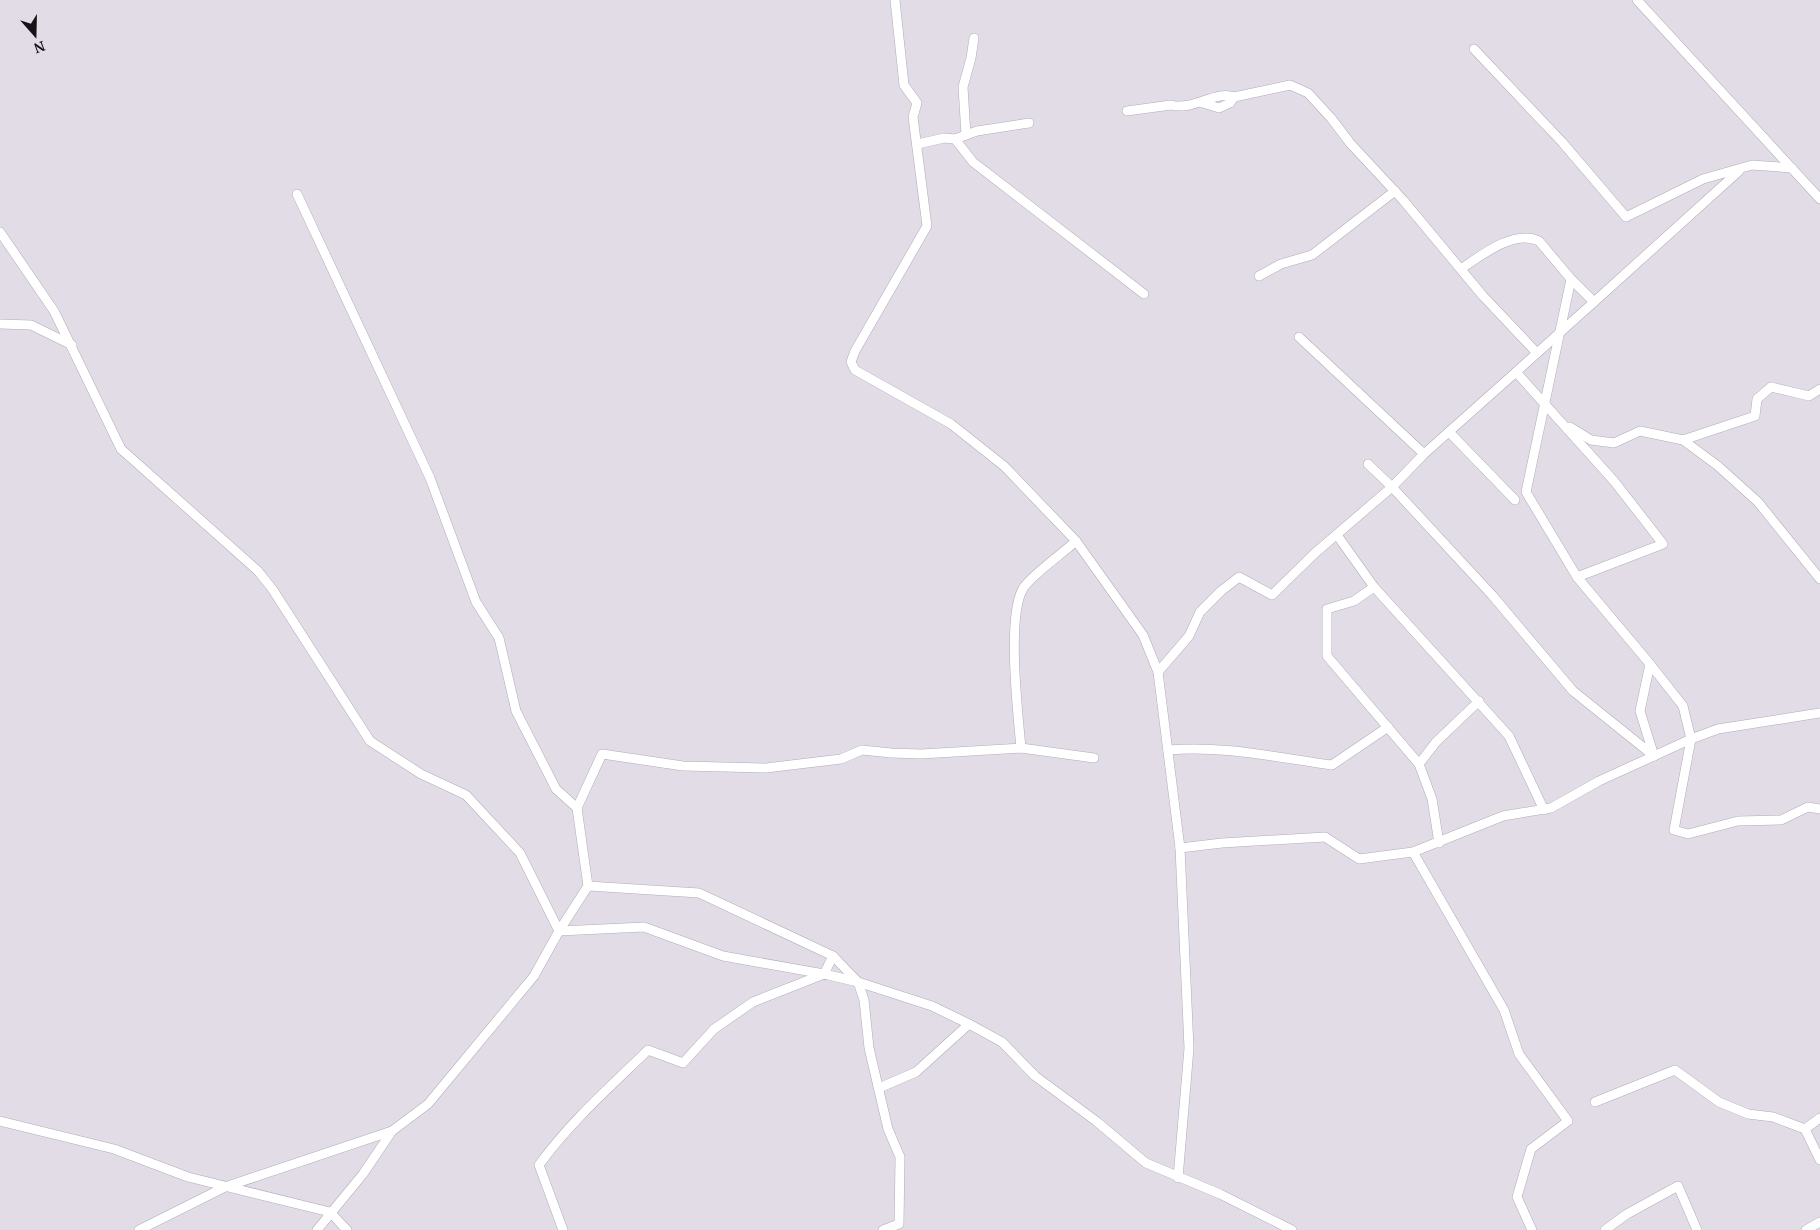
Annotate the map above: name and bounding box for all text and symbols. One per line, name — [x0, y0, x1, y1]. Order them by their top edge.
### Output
north arrow — [10, 10, 60, 60]
text: N — [31, 37, 48, 59]

